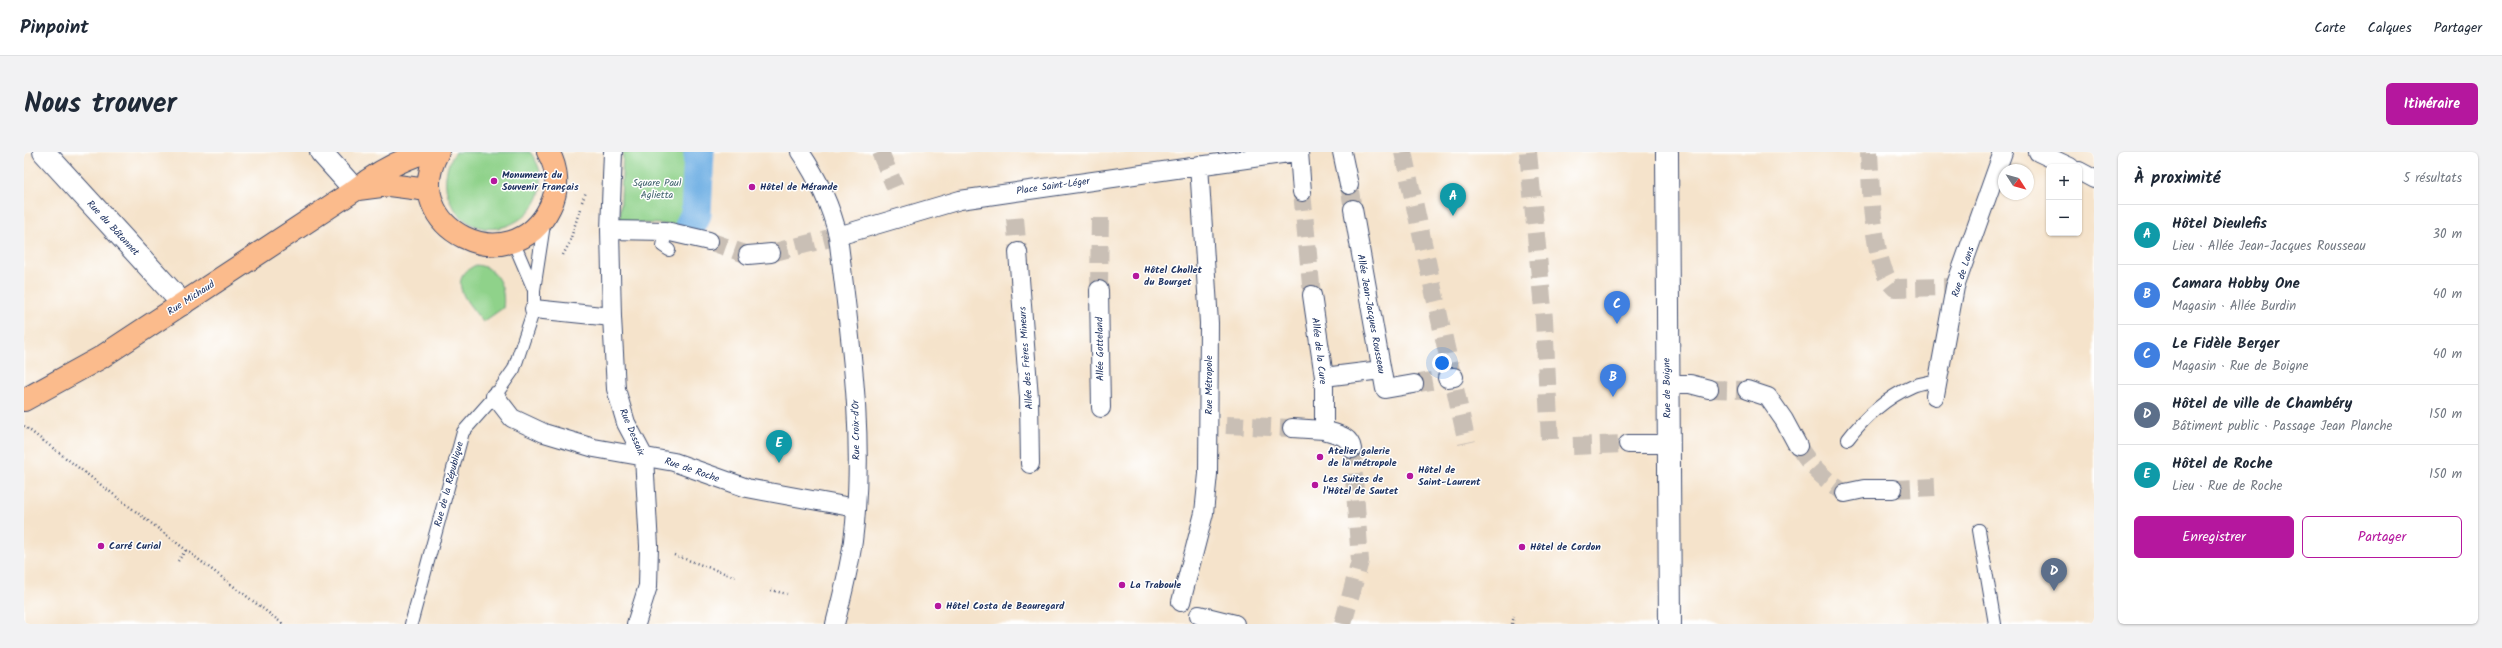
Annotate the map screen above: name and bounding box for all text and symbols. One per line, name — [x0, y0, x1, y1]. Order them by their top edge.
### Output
text: Pinpoint — [20, 13, 89, 43]
text: Carte — [2314, 17, 2346, 39]
text: Calques — [2368, 17, 2412, 39]
text: Partager — [2434, 17, 2482, 39]
text: Nous trouver — [24, 82, 177, 127]
button: Itinéraire — [2386, 83, 2478, 125]
north arrow — [1998, 164, 2034, 200]
map controls — [2046, 164, 2082, 236]
button: + — [2046, 164, 2082, 200]
text: À proximité — [2134, 165, 2221, 192]
place label: Monument du Souvenir Français — [502, 167, 579, 195]
text: 5 résultats — [2403, 168, 2462, 189]
street label: Place Saint-Léger — [1015, 173, 1091, 199]
park label: Square Paul Aglietta — [633, 175, 682, 203]
marker: Monument du Souvenir Français — [489, 176, 499, 186]
place label: Hôtel de Mérande — [760, 179, 838, 195]
marker: Hôtel de Mérande — [747, 182, 757, 192]
pin: A — [1440, 183, 1466, 216]
street label: Rue du Bâtonnet — [83, 196, 143, 260]
button: − — [2046, 200, 2082, 236]
text: Hôtel Dieulefis — [2172, 212, 2267, 236]
text: A — [2143, 224, 2151, 245]
text: 30 m — [2433, 224, 2462, 245]
text: Lieu · Allée Jean-Jacques Rousseau — [2172, 236, 2366, 257]
street label: Rue de Lans — [1947, 244, 1979, 299]
street label: Allée Jean-Jacques Rousseau — [1353, 253, 1389, 375]
place label: Hôtel Chollet du Bourget — [1144, 262, 1202, 290]
marker: Hôtel Chollet du Bourget — [1131, 271, 1141, 281]
text: Camara Hobby One — [2172, 272, 2300, 296]
street label: Rue Michaud — [164, 276, 219, 319]
text: B — [2143, 284, 2151, 305]
text: 40 m — [2433, 284, 2462, 305]
pin: C — [1604, 291, 1630, 324]
text: Magasin · Allée Burdin — [2172, 296, 2296, 317]
street label: Allée des Frères Mineurs — [1014, 305, 1038, 410]
street label: Allée Gotteland — [1091, 316, 1109, 381]
street label: Allée de la Cure — [1307, 317, 1331, 386]
text: Le Fidèle Berger — [2172, 332, 2279, 356]
text: C — [2143, 344, 2151, 365]
text: 40 m — [2433, 344, 2462, 365]
your location — [1432, 353, 1452, 373]
street label: Rue Métropole — [1201, 355, 1217, 415]
text: Magasin · Rue de Boigne — [2172, 356, 2308, 377]
street label: Rue de Boigne — [1658, 357, 1676, 418]
pin: B — [1600, 364, 1626, 397]
text: Hôtel de ville de Chambéry — [2172, 392, 2352, 416]
street label: Rue Croix-d'Or — [847, 399, 865, 460]
text: D — [2143, 404, 2151, 425]
text: 150 m — [2429, 404, 2462, 425]
street label: Rue Dessaix — [615, 406, 649, 459]
text: Bâtiment public · Passage Jean Planche — [2172, 416, 2392, 437]
pin: E — [766, 430, 792, 463]
street label: Rue de la République — [430, 439, 468, 528]
place label: Atelier galerie de la métropole — [1328, 443, 1397, 471]
marker: Atelier galerie de la métropole — [1315, 452, 1325, 462]
text: Hôtel de Roche — [2172, 452, 2273, 476]
street label: Rue de Roche — [662, 453, 722, 487]
place label: Hôtel de Saint-Laurent — [1418, 462, 1481, 490]
text: E — [2143, 464, 2151, 485]
text: 150 m — [2429, 464, 2462, 485]
place label: Les Suites de l'Hôtel de Sautet — [1323, 471, 1399, 499]
marker: Hôtel de Saint-Laurent — [1405, 471, 1415, 481]
text: Lieu · Rue de Roche — [2172, 476, 2282, 497]
marker: Les Suites de l'Hôtel de Sautet — [1310, 480, 1320, 490]
button: Enregistrer — [2134, 516, 2294, 558]
button: Partager — [2302, 516, 2462, 558]
place label: Carré Curial — [109, 538, 161, 554]
place label: Hôtel de Cordon — [1530, 539, 1601, 555]
marker: Carré Curial — [96, 541, 106, 551]
marker: Hôtel de Cordon — [1517, 542, 1527, 552]
pin: D — [2041, 558, 2067, 591]
place label: La Traboule — [1130, 577, 1181, 593]
marker: La Traboule — [1117, 580, 1127, 590]
place label: Hôtel Costa de Beauregard — [946, 598, 1065, 614]
marker: Hôtel Costa de Beauregard — [933, 601, 943, 611]

